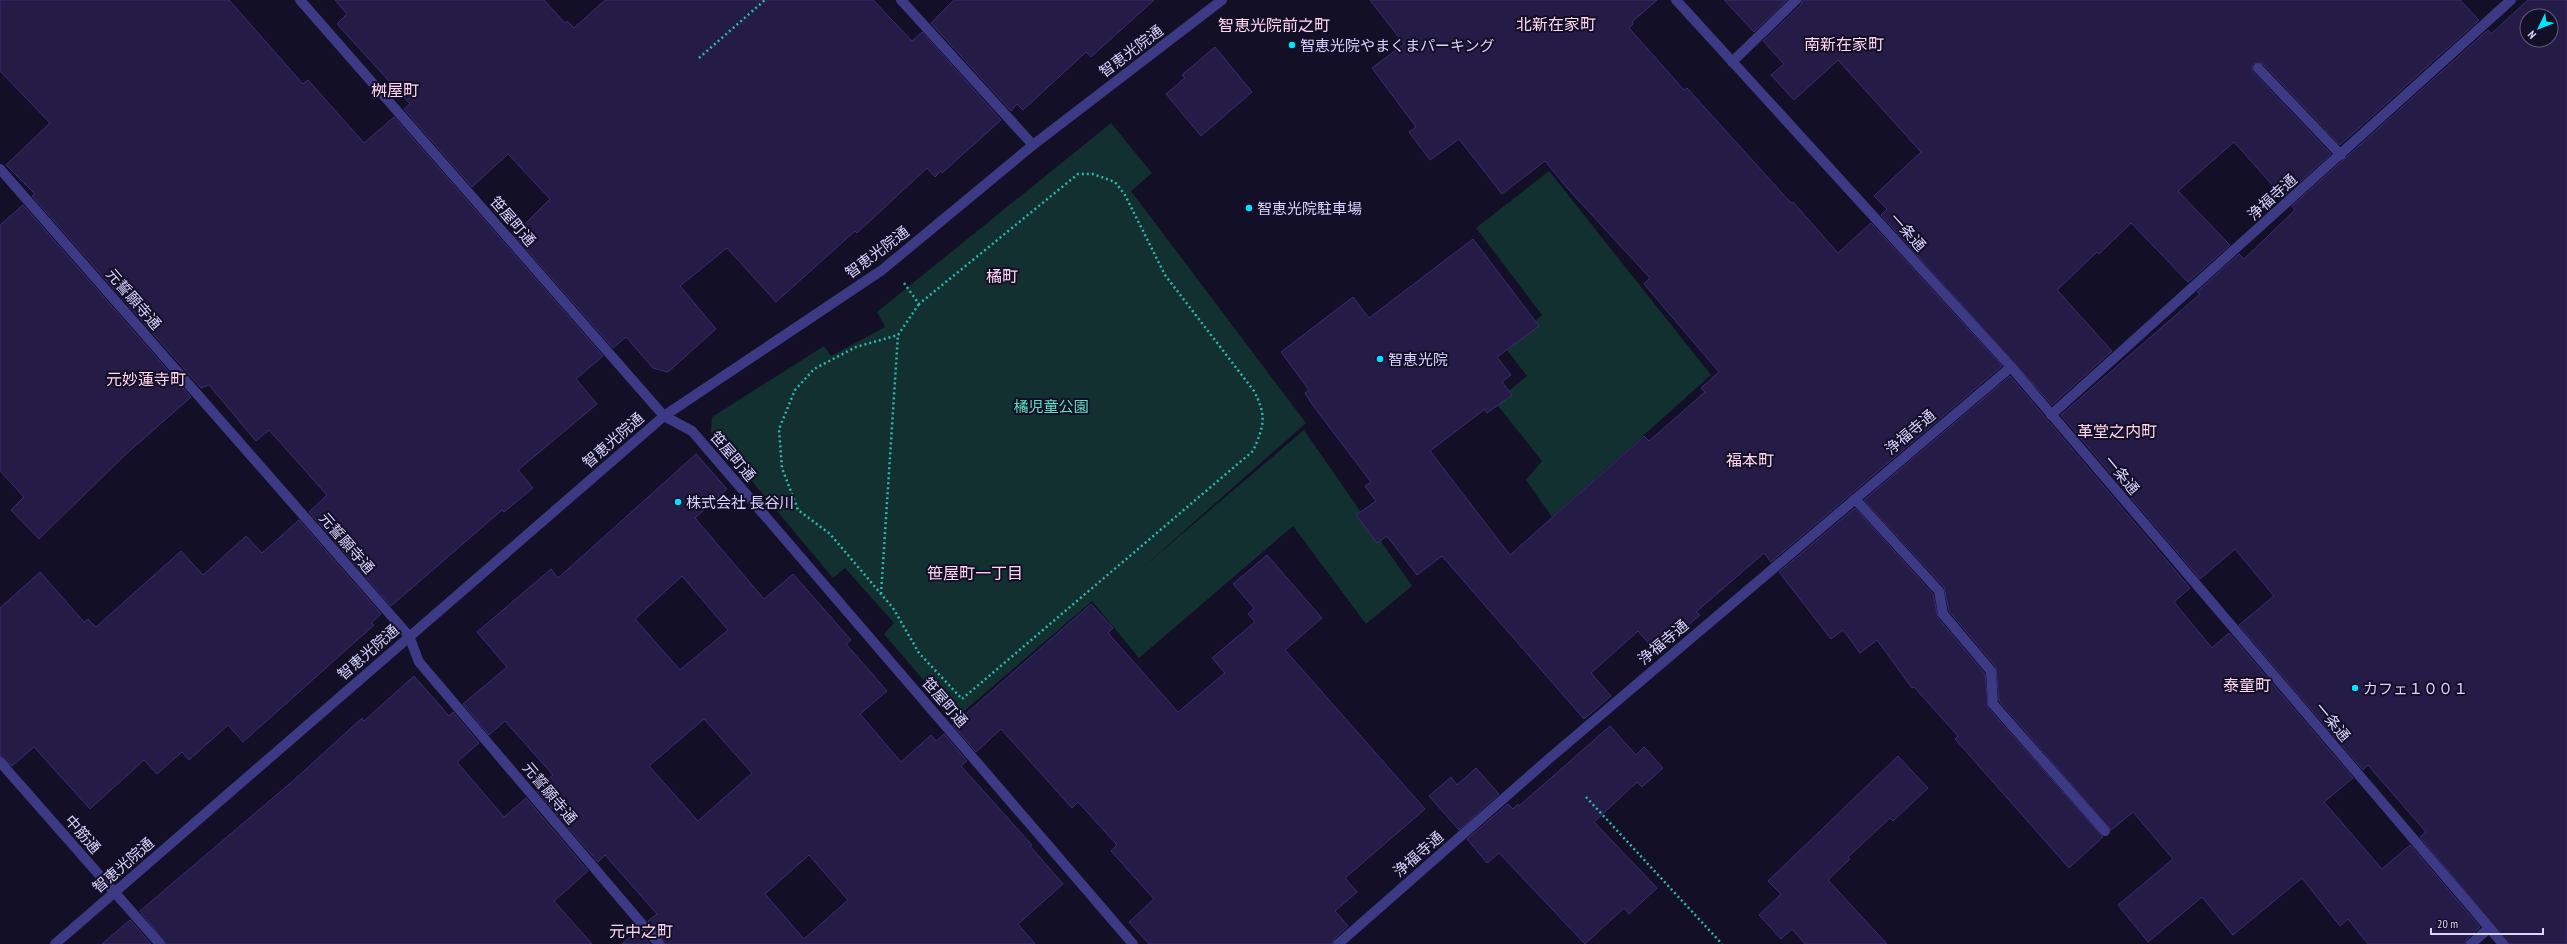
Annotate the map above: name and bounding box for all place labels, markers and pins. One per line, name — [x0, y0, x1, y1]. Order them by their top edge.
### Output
place label: 智恵光院やまくまパーキング — [1300, 36, 1495, 55]
marker: 智恵光院やまくまパーキング — [1287, 40, 1297, 50]
place label: 智恵光院駐車場 — [1257, 199, 1362, 218]
marker: 智恵光院駐車場 — [1244, 203, 1254, 213]
place label: 智恵光院 — [1388, 350, 1448, 369]
marker: 智恵光院 — [1375, 354, 1385, 364]
place label: 株式会社 長谷川 — [686, 493, 794, 512]
marker: 株式会社 長谷川 — [673, 497, 683, 507]
place label: カフェ１００１ — [2363, 679, 2468, 698]
marker: カフェ１００１ — [2350, 683, 2360, 693]

